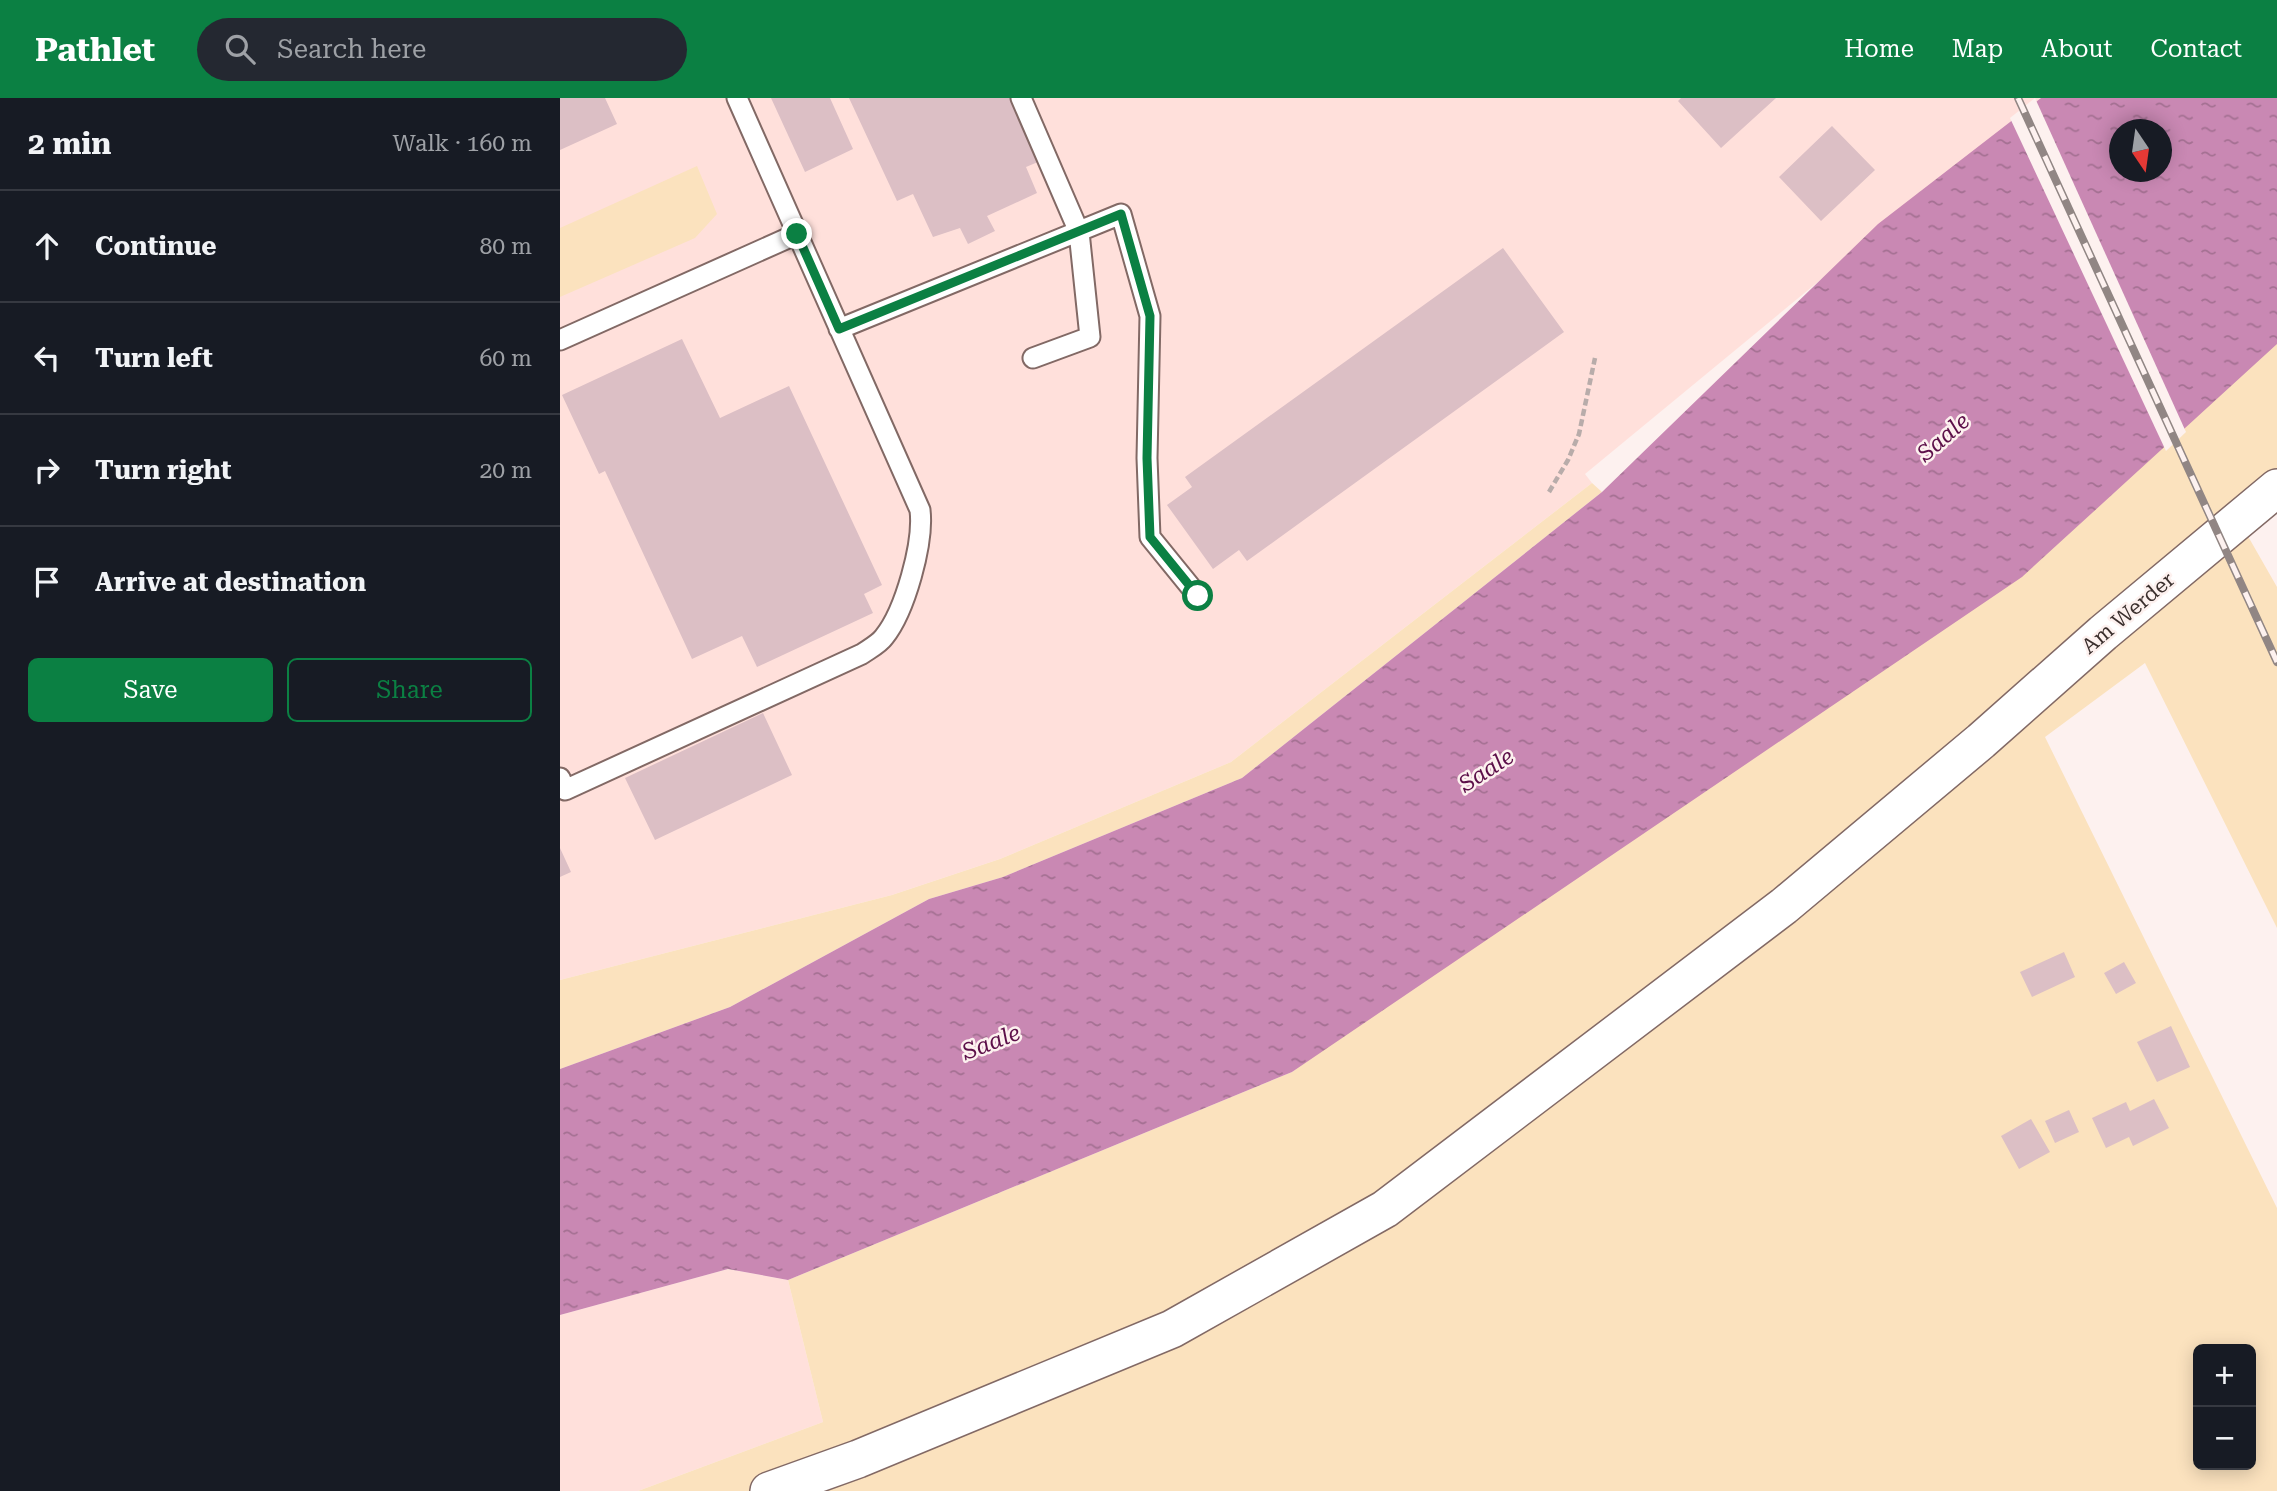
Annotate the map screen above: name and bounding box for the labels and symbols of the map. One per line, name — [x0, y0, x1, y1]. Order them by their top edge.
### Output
north arrow — [2109, 119, 2172, 182]
route end — [781, 218, 812, 249]
water label: Saale — [1911, 407, 1975, 468]
street label: Am Werder — [2077, 567, 2179, 659]
route start — [1182, 580, 1213, 611]
water label: Saale — [1453, 743, 1519, 799]
water label: Saale — [957, 1019, 1024, 1066]

